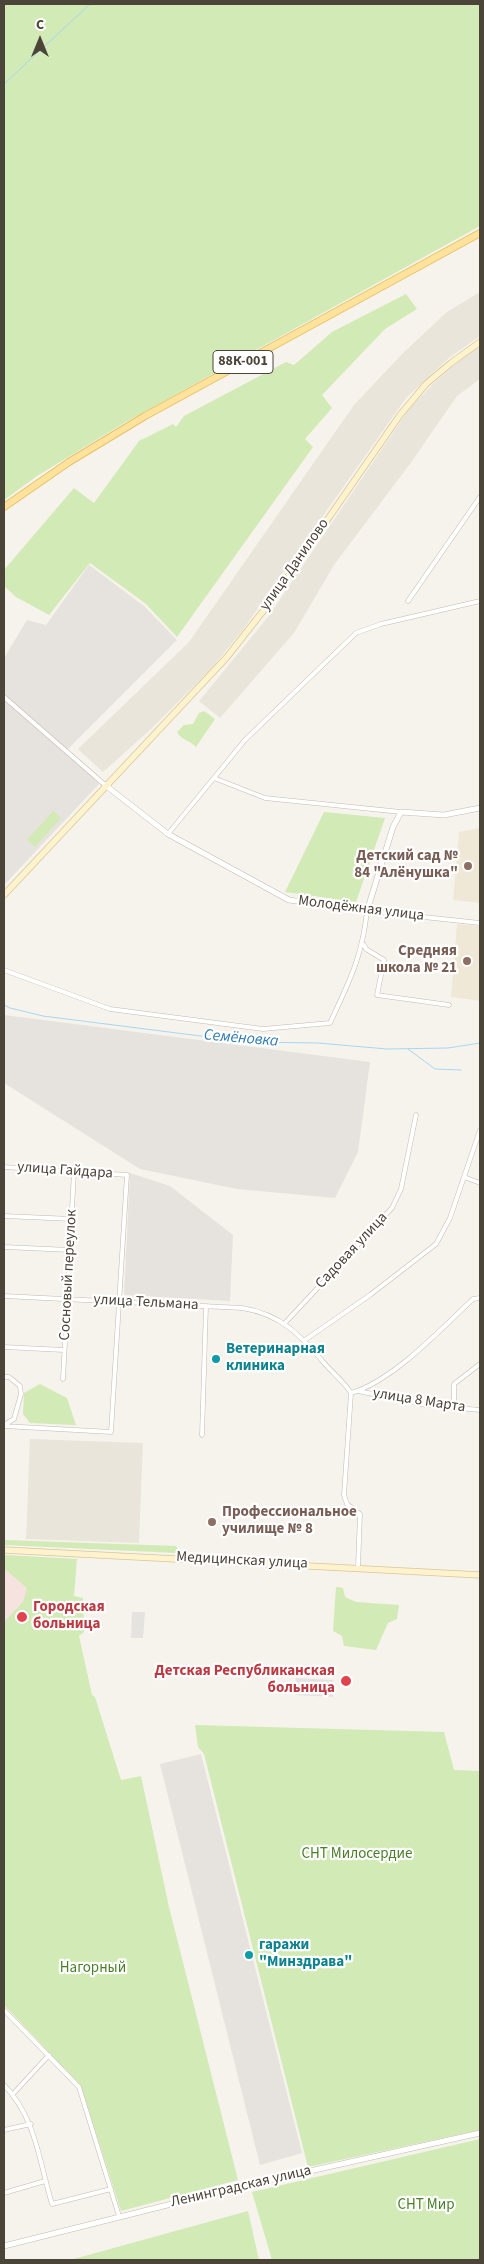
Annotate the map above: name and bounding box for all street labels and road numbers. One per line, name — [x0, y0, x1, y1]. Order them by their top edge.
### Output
road number: 88К-001 — [213, 351, 273, 374]
street label: улица Данилово — [257, 515, 333, 615]
street label: Молодёжная улица — [297, 892, 425, 926]
street label: улица Гайдара — [17, 1159, 113, 1183]
street label: Сосновый переулок — [57, 1209, 81, 1341]
street label: Садовая улица — [312, 1209, 392, 1293]
street label: улица Тельмана — [93, 1291, 199, 1315]
street label: улица 8 Марта — [371, 1385, 467, 1417]
street label: Медицинская улица — [176, 1549, 308, 1573]
street label: Ленинградская улица — [169, 2162, 313, 2212]

